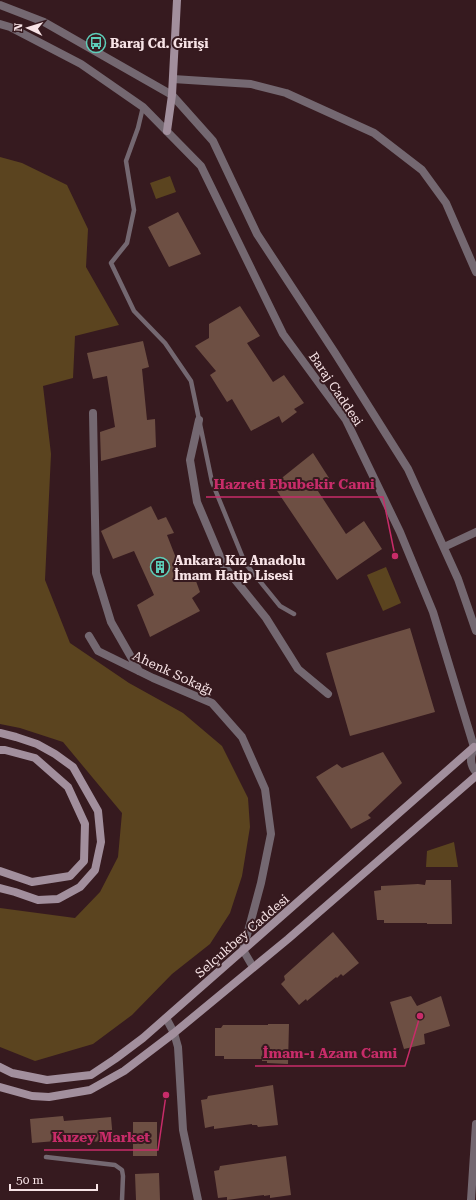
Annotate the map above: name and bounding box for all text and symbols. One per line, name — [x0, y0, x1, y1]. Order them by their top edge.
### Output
north arrow — [8, 8, 48, 48]
text: N — [12, 22, 25, 32]
bus stop icon: Baraj Cd. Girişi — [85, 32, 107, 54]
place label: Baraj Cd. Girişi — [110, 36, 209, 51]
street label: Baraj Caddesi — [306, 349, 366, 429]
callout: Hazreti Ebubekir Cami — [206, 471, 383, 497]
text: Hazreti Ebubekir Cami — [213, 476, 375, 492]
place label: Ankara Kız Anadolu İmam Hatip Lisesi — [174, 553, 306, 583]
building icon: Ankara Kız Anadolu İmam Hatip Lisesi — [149, 556, 171, 578]
street label: Ahenk Sokağı — [130, 648, 216, 698]
street label: Selçukbey Caddesi — [192, 891, 292, 981]
callout: İmam-ı Azam Cami — [255, 1040, 405, 1066]
text: İmam-ı Azam Cami — [263, 1045, 397, 1061]
callout: Kuzey Market — [44, 1124, 158, 1150]
text: Kuzey Market — [52, 1129, 150, 1145]
scale bar — [10, 1166, 97, 1192]
text: 50 m — [16, 1173, 43, 1187]

